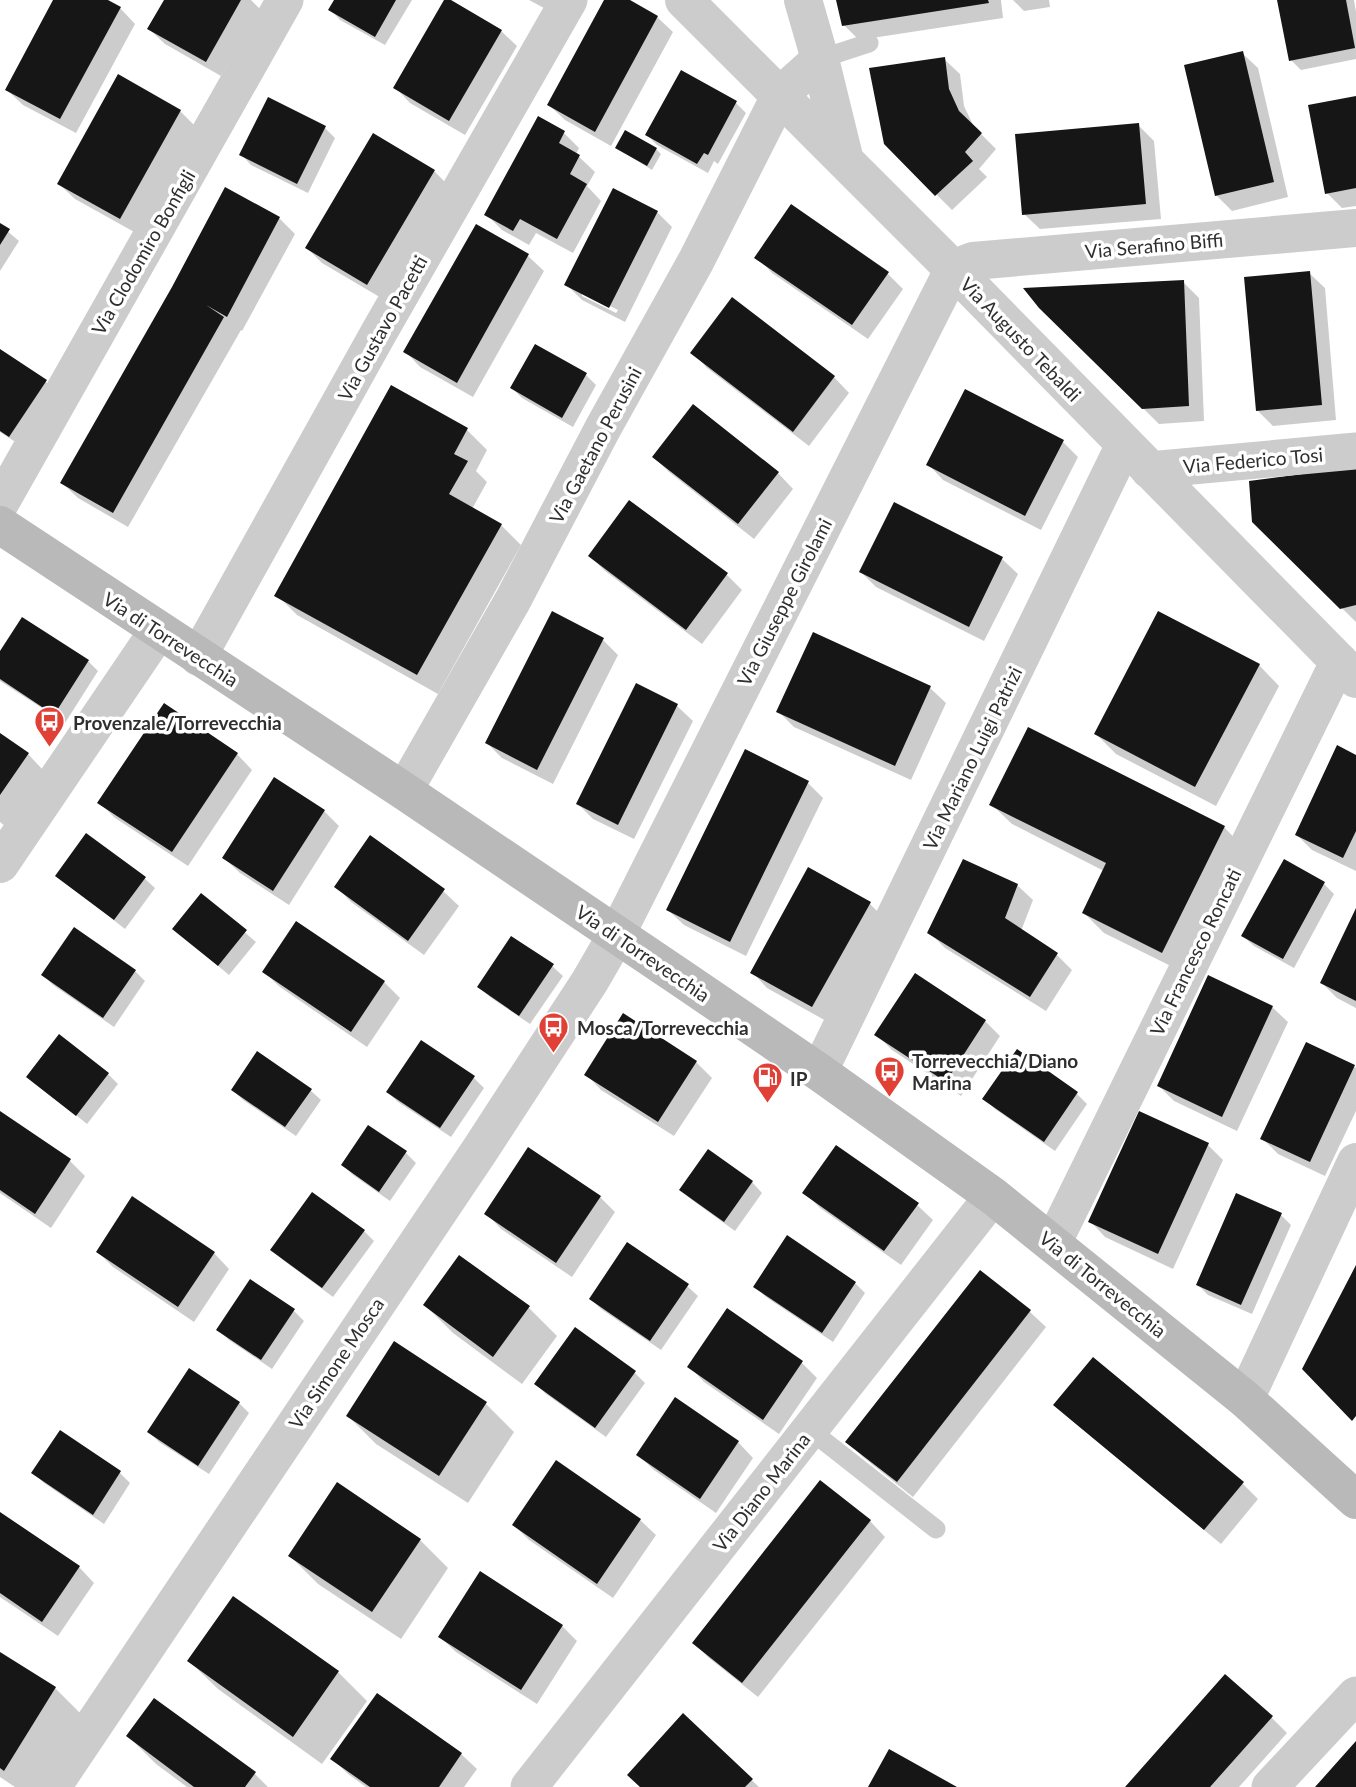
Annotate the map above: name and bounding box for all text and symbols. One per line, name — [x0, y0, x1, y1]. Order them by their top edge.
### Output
street label: Via Clodomiro Bonfigli — [86, 165, 200, 339]
street label: Via Serafino Biffi — [1084, 227, 1224, 263]
street label: Via Gustavo Pacetti — [333, 251, 431, 405]
street label: Via Augusto Tebaldi — [956, 272, 1086, 406]
street label: Via Gaetano Perusini — [544, 363, 646, 527]
street label: Via Federico Tosi — [1182, 442, 1324, 478]
street label: Via Giuseppe Girolami — [732, 514, 836, 690]
street label: Via di Torrevecchia — [99, 587, 243, 691]
street label: Via Mariano Luigi Patrizi — [918, 663, 1026, 853]
bus stop icon: Provenzale/Torrevecchia — [33, 705, 67, 749]
place label: Provenzale/Torrevecchia — [73, 711, 282, 734]
street label: Via Francesco Roncati — [1145, 865, 1245, 1039]
street label: Via di Torrevecchia — [572, 900, 714, 1006]
bus stop icon: Mosca/Torrevecchia — [537, 1010, 571, 1054]
place label: Mosca/Torrevecchia — [577, 1016, 749, 1039]
place label: Torrevecchia/Diano Marina — [912, 1049, 1078, 1094]
bus stop icon: Torrevecchia/Diano Marina — [872, 1054, 906, 1098]
fuel station icon: IP — [750, 1061, 784, 1105]
place label: IP — [790, 1067, 808, 1090]
street label: Via di Torrevecchia — [1035, 1226, 1171, 1342]
street label: Via Simone Mosca — [284, 1293, 388, 1433]
street label: Via Diano Marina — [707, 1428, 815, 1556]

